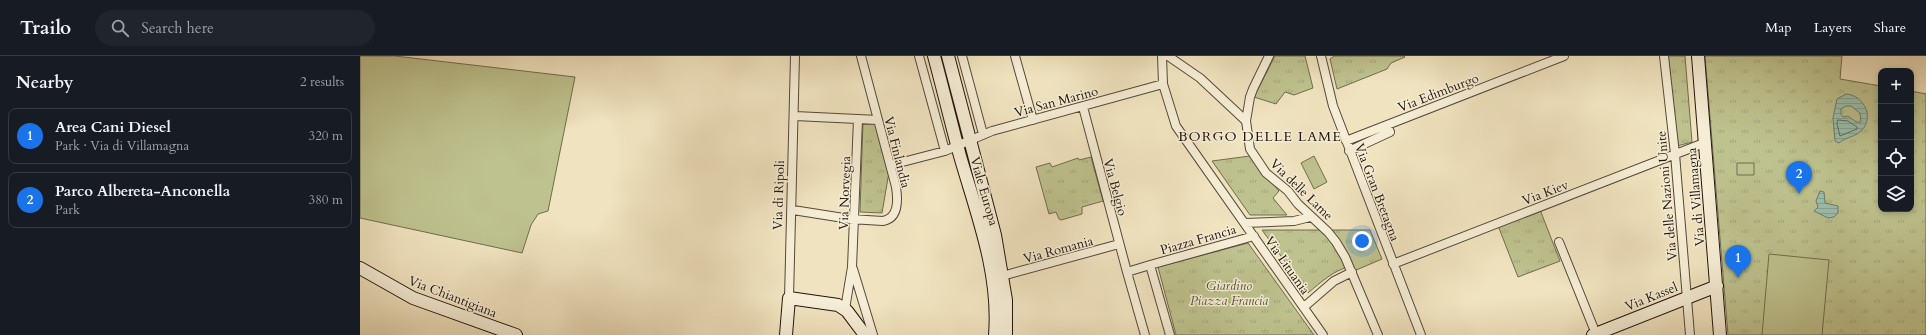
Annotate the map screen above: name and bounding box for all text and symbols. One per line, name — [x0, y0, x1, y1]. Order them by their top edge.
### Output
search box — [95, 10, 375, 46]
text: Trailo — [20, 15, 71, 41]
icon: search — [109, 17, 131, 39]
text: Search here — [141, 18, 214, 38]
text: Map — [1765, 18, 1792, 37]
text: Layers — [1814, 18, 1852, 37]
text: Share — [1874, 18, 1906, 37]
map controls — [1878, 68, 1914, 212]
button: + — [1878, 68, 1914, 104]
street label: Via Edimburgo — [1395, 69, 1481, 117]
text: Nearby — [16, 71, 73, 94]
text: 2 results — [300, 73, 344, 91]
street label: Via San Marino — [1012, 82, 1100, 122]
button: − — [1878, 104, 1914, 140]
street label: Via Finlandia — [879, 115, 915, 190]
text: Area Cani Diesel — [55, 117, 171, 137]
text: 1 — [27, 127, 33, 145]
text: 320 m — [309, 127, 343, 145]
district label: BORGO DELLE LAME — [1178, 127, 1342, 146]
street label: Via delle Nazioni Unite — [1652, 130, 1682, 262]
text: Park · Via di Villamagna — [55, 137, 189, 155]
button: locate — [1878, 140, 1914, 176]
street label: Via Gran Bretagna — [1350, 141, 1404, 244]
street label: Via di Villamagna — [1683, 147, 1709, 247]
street label: Via Norvegia — [835, 155, 855, 230]
street label: Viale Europa — [966, 155, 1003, 228]
street label: Via delle Lame — [1266, 155, 1337, 225]
street label: Via Belgio — [1099, 157, 1131, 218]
street label: Via di Ripoli — [769, 159, 789, 230]
pin: 2 — [1786, 161, 1812, 194]
street label: Via Kiev — [1520, 176, 1571, 210]
button: layers — [1878, 176, 1914, 212]
text: Parco Albereta-Anconella — [55, 181, 230, 201]
text: 2 — [27, 191, 33, 209]
text: 380 m — [309, 191, 343, 209]
text: Park — [55, 201, 80, 219]
street label: Piazza Francia — [1158, 220, 1239, 259]
your location — [1352, 231, 1372, 251]
street label: Via Romania — [1021, 232, 1096, 268]
street label: Via Lituania — [1260, 233, 1314, 299]
pin: 1 — [1725, 245, 1751, 278]
street label: Via Chiantigiana — [406, 272, 500, 322]
park label: Giardino Piazza Francia — [1190, 277, 1268, 310]
street label: Via Kassel — [1622, 278, 1681, 316]

